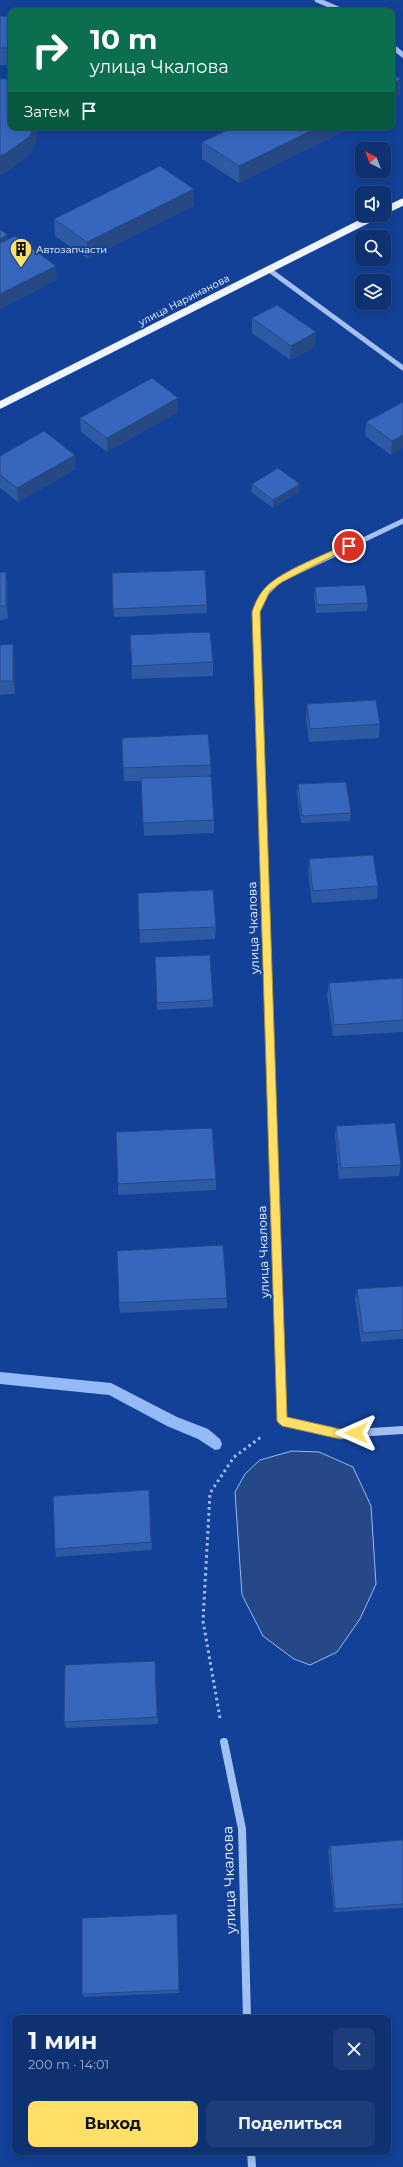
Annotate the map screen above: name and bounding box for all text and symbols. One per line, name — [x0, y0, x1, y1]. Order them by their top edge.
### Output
text: 10 m — [90, 22, 157, 56]
icon: right — [24, 24, 76, 76]
text: улица Чкалова — [90, 56, 229, 78]
icon: arrive — [78, 100, 100, 122]
text: Затем — [24, 102, 70, 121]
north arrow — [355, 142, 391, 178]
map controls — [355, 142, 391, 310]
button: sound — [355, 186, 391, 222]
button: search — [355, 230, 391, 266]
building icon: Автозапчасти — [8, 236, 34, 269]
place label: Автозапчасти — [36, 243, 107, 256]
street label: улица Нариманова — [135, 271, 232, 329]
button: layers — [355, 274, 391, 310]
pin — [332, 529, 366, 563]
icon: arrive — [338, 535, 360, 557]
street label: улица Чкалова — [244, 881, 262, 976]
street label: улица Чкалова — [254, 1205, 272, 1300]
position arrow — [335, 1412, 377, 1454]
street label: улица Чкалова — [218, 1826, 240, 1935]
text: 1 мин — [28, 2026, 97, 2055]
button: close — [333, 2028, 375, 2070]
text: 200 m · 14:01 — [28, 2056, 109, 2072]
button: Выход — [28, 2101, 198, 2147]
button: Поделиться — [206, 2101, 375, 2147]

